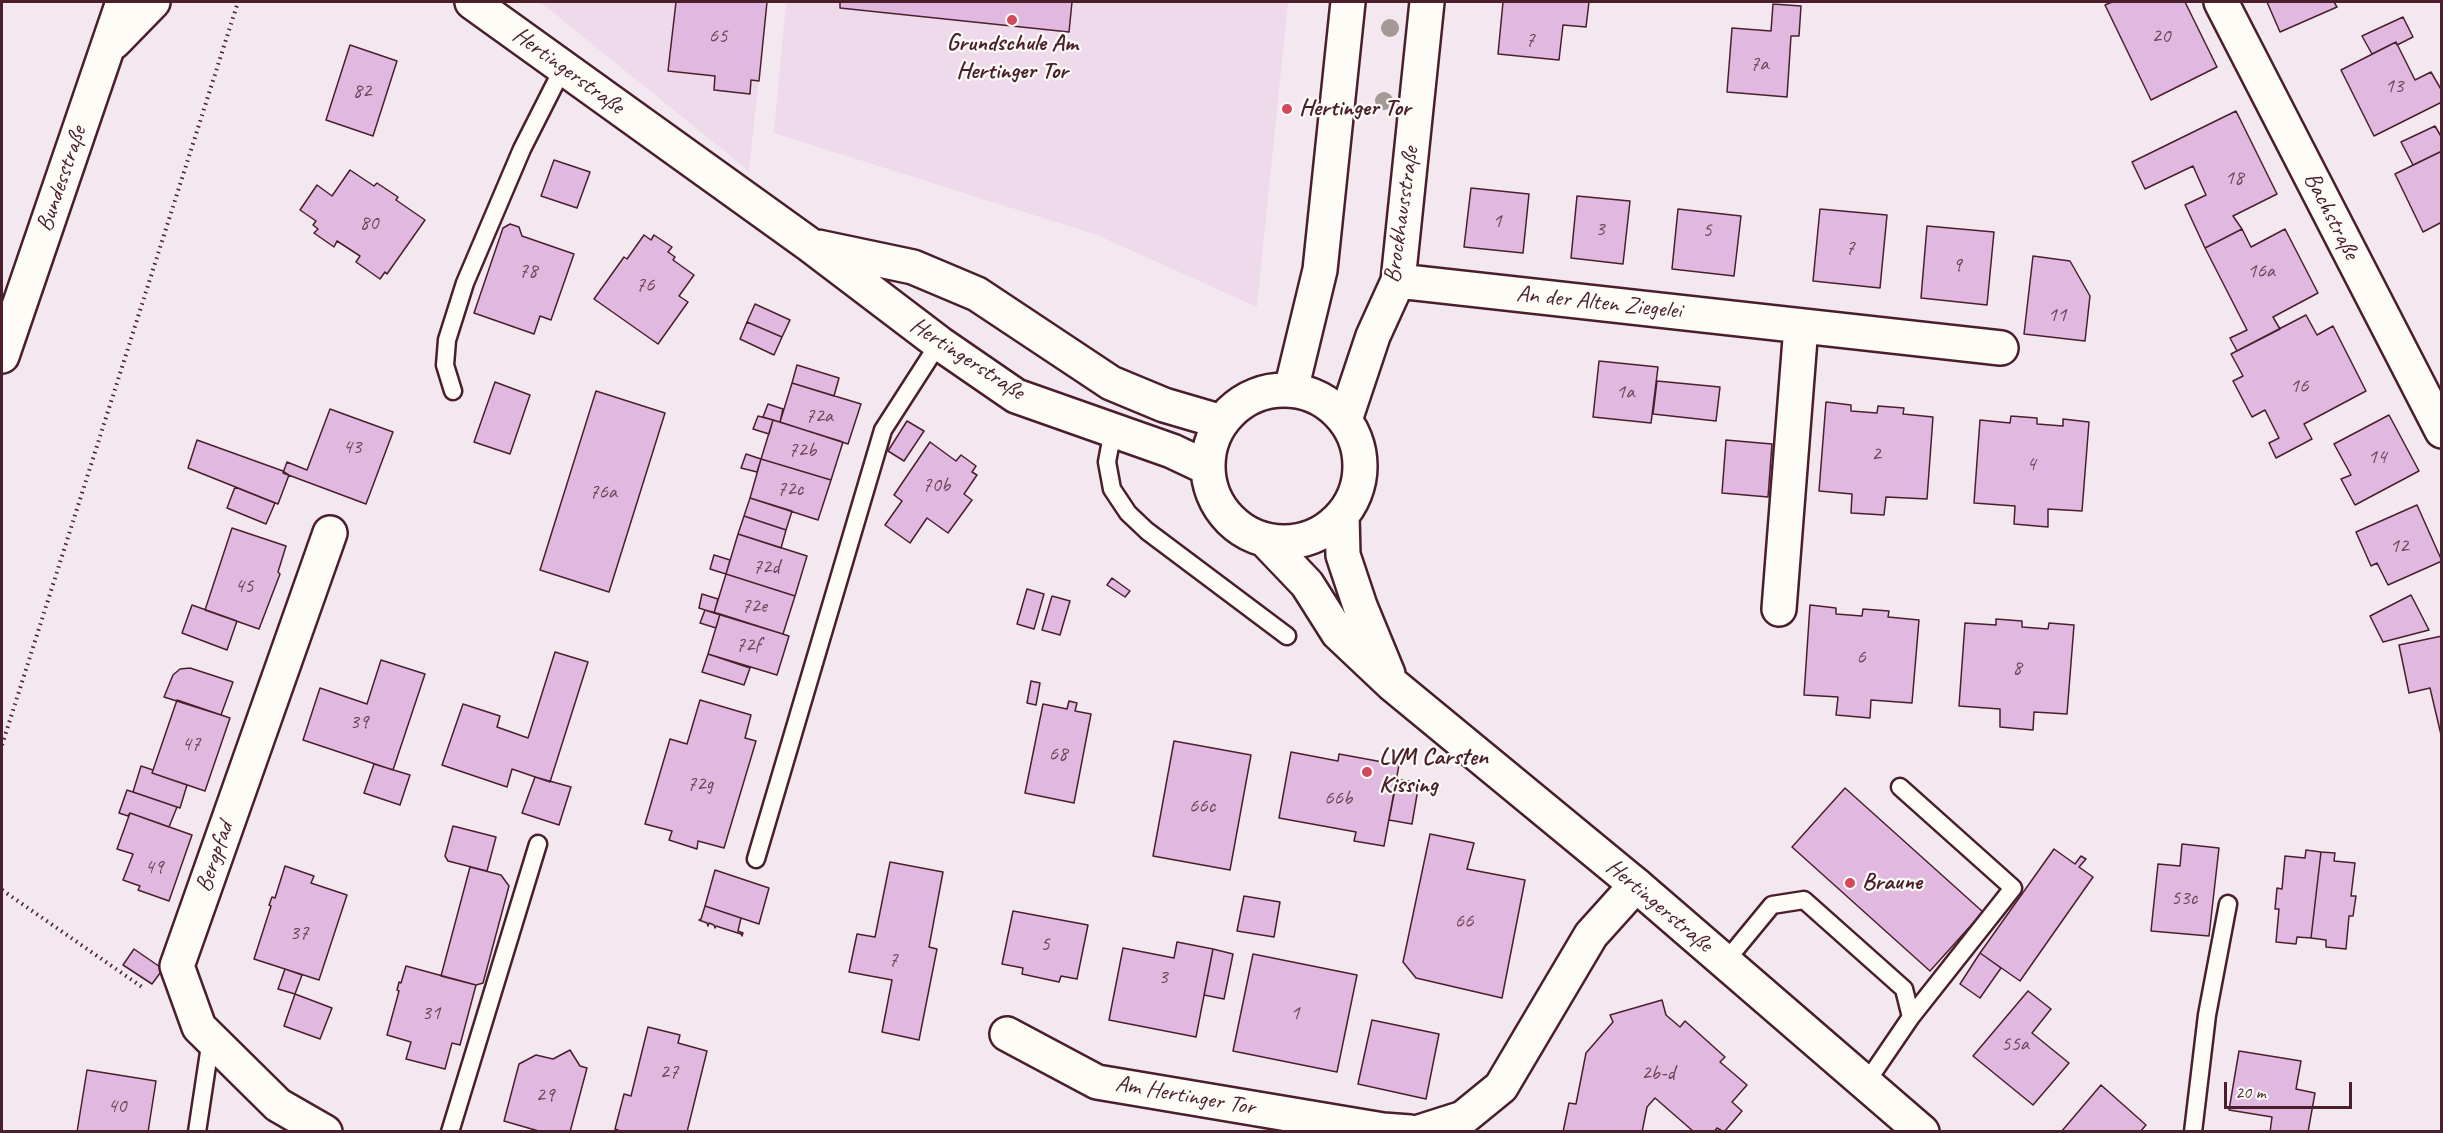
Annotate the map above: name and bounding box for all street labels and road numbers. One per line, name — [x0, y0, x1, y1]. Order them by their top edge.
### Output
street label: Hertingerstraße — [507, 21, 629, 121]
street label: Bundesstraße — [31, 123, 93, 235]
street label: Brockhausstraße — [1378, 145, 1426, 285]
street label: Bachstraße — [2297, 168, 2365, 264]
street label: An der Alten Ziegelei — [1515, 280, 1683, 326]
street label: Hertingerstraße — [904, 311, 1030, 407]
street label: Bergpfad — [190, 818, 240, 896]
street label: Hertingerstraße — [1600, 853, 1718, 959]
street label: Am Hertinger Tor — [1113, 1070, 1257, 1122]

